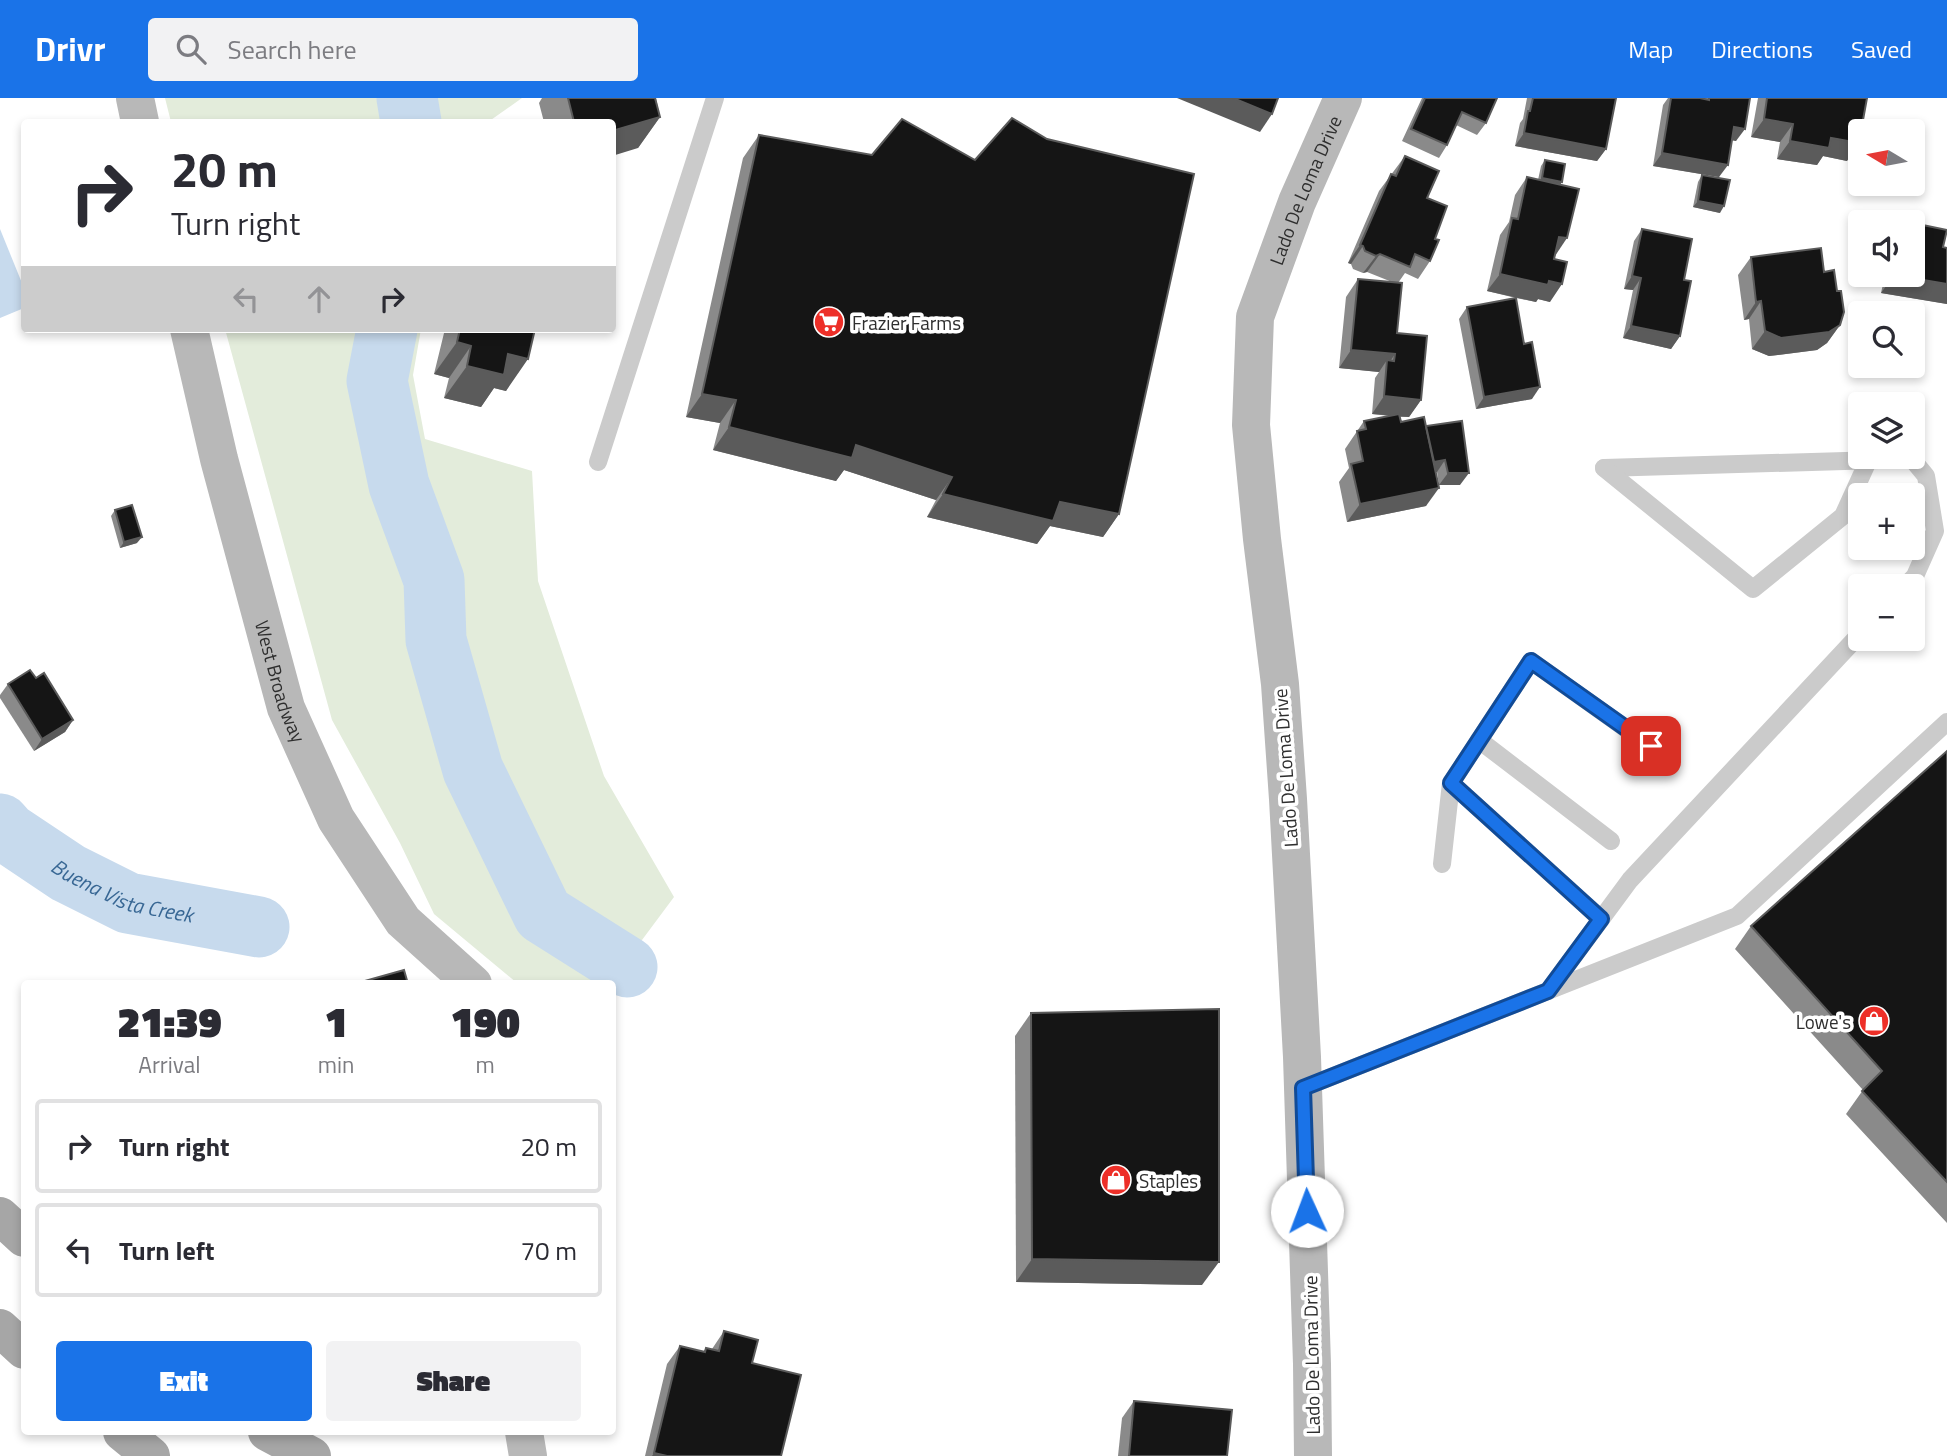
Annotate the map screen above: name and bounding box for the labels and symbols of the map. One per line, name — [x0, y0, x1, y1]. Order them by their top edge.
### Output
street label: Lado De Loma Drive — [1261, 110, 1348, 269]
north arrow — [1848, 119, 1925, 196]
supermarket icon: Frazier Farms — [812, 305, 846, 339]
place label: Frazier Farms — [852, 308, 961, 337]
street label: West Broadway — [248, 617, 314, 747]
street label: Lado De Loma Drive — [1265, 688, 1305, 848]
pin — [1621, 716, 1681, 776]
water label: Buena Vista Creek — [45, 850, 198, 931]
shop icon: Lowe's — [1857, 1004, 1891, 1038]
place label: Lowe's — [1796, 1007, 1851, 1036]
shop icon: Staples — [1099, 1163, 1133, 1197]
place label: Staples — [1139, 1166, 1198, 1195]
position arrow — [1270, 1174, 1344, 1248]
street label: Lado De Loma Drive — [1295, 1275, 1327, 1435]

